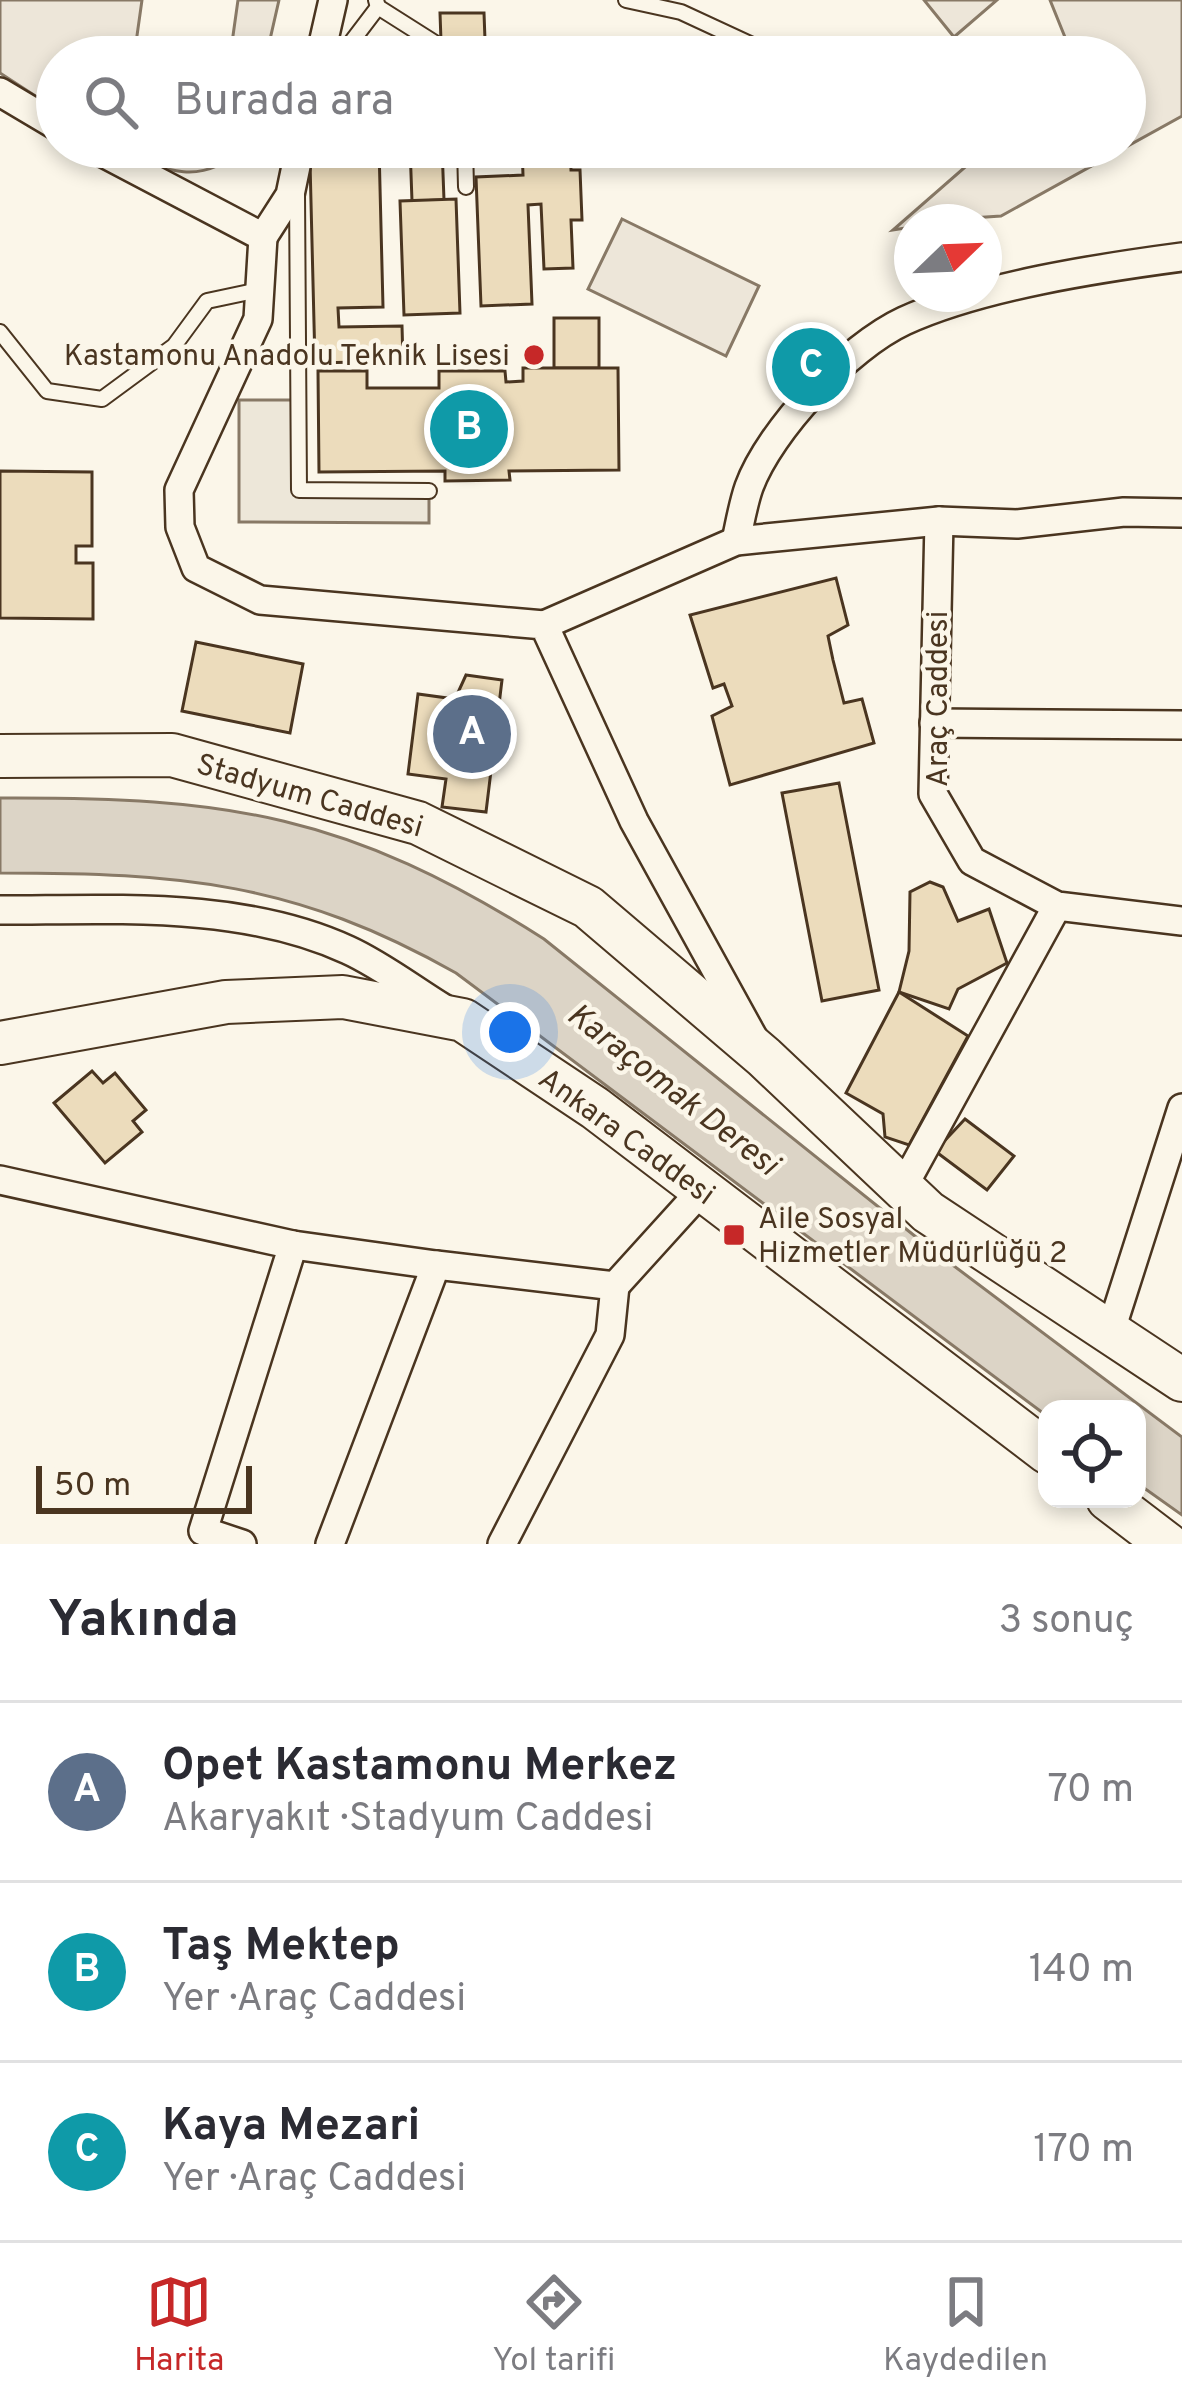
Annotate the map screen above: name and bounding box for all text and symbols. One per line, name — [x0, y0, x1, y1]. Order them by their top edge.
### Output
search box — [36, 36, 1146, 168]
icon: search — [78, 69, 144, 135]
text: Burada ara — [174, 74, 394, 131]
north arrow — [894, 204, 1002, 312]
pin: C — [772, 322, 850, 412]
place label: Kastamonu Anadolu Teknik Lisesi — [64, 339, 510, 376]
marker: Kastamonu Anadolu Teknik Lisesi — [521, 342, 547, 368]
pin: B — [430, 384, 508, 474]
street label: Araç Caddesi — [921, 611, 958, 787]
pin: A — [433, 689, 511, 779]
street label: Stadyum Caddesi — [192, 747, 427, 847]
water label: Karaçomak Deresi — [557, 995, 787, 1188]
your location — [480, 1002, 540, 1062]
street label: Ankara Caddesi — [530, 1062, 721, 1215]
place label: Aile Sosyal Hizmetler Müdürlüğü 2 — [758, 1202, 1067, 1273]
marker: Aile Sosyal Hizmetler Müdürlüğü 2 — [721, 1222, 747, 1248]
map controls — [1038, 1400, 1146, 1508]
button: locate — [1038, 1400, 1146, 1508]
scale bar — [36, 1460, 252, 1513]
text: 50 m — [54, 1466, 131, 1508]
text: Yakında — [48, 1590, 239, 1655]
text: 3 sonuç — [999, 1598, 1134, 1647]
text: Opet Kastamonu Merkez — [162, 1739, 677, 1796]
text: A — [73, 1767, 101, 1816]
text: 70 m — [1048, 1767, 1134, 1816]
text: Akaryakıt · Stadyum Caddesi — [162, 1796, 653, 1845]
text: Taş Mektep — [162, 1919, 400, 1976]
text: B — [74, 1947, 100, 1996]
text: 140 m — [1029, 1947, 1134, 1996]
text: Yer · Araç Caddesi — [162, 1976, 466, 2025]
text: Kaya Mezari — [162, 2099, 420, 2156]
text: C — [75, 2127, 99, 2176]
text: 170 m — [1033, 2127, 1134, 2176]
text: Yer · Araç Caddesi — [162, 2156, 466, 2205]
tab: Harita — [134, 2269, 224, 2383]
tab: Yol tarifi — [492, 2269, 615, 2383]
tab: Kaydedilen — [883, 2269, 1048, 2383]

